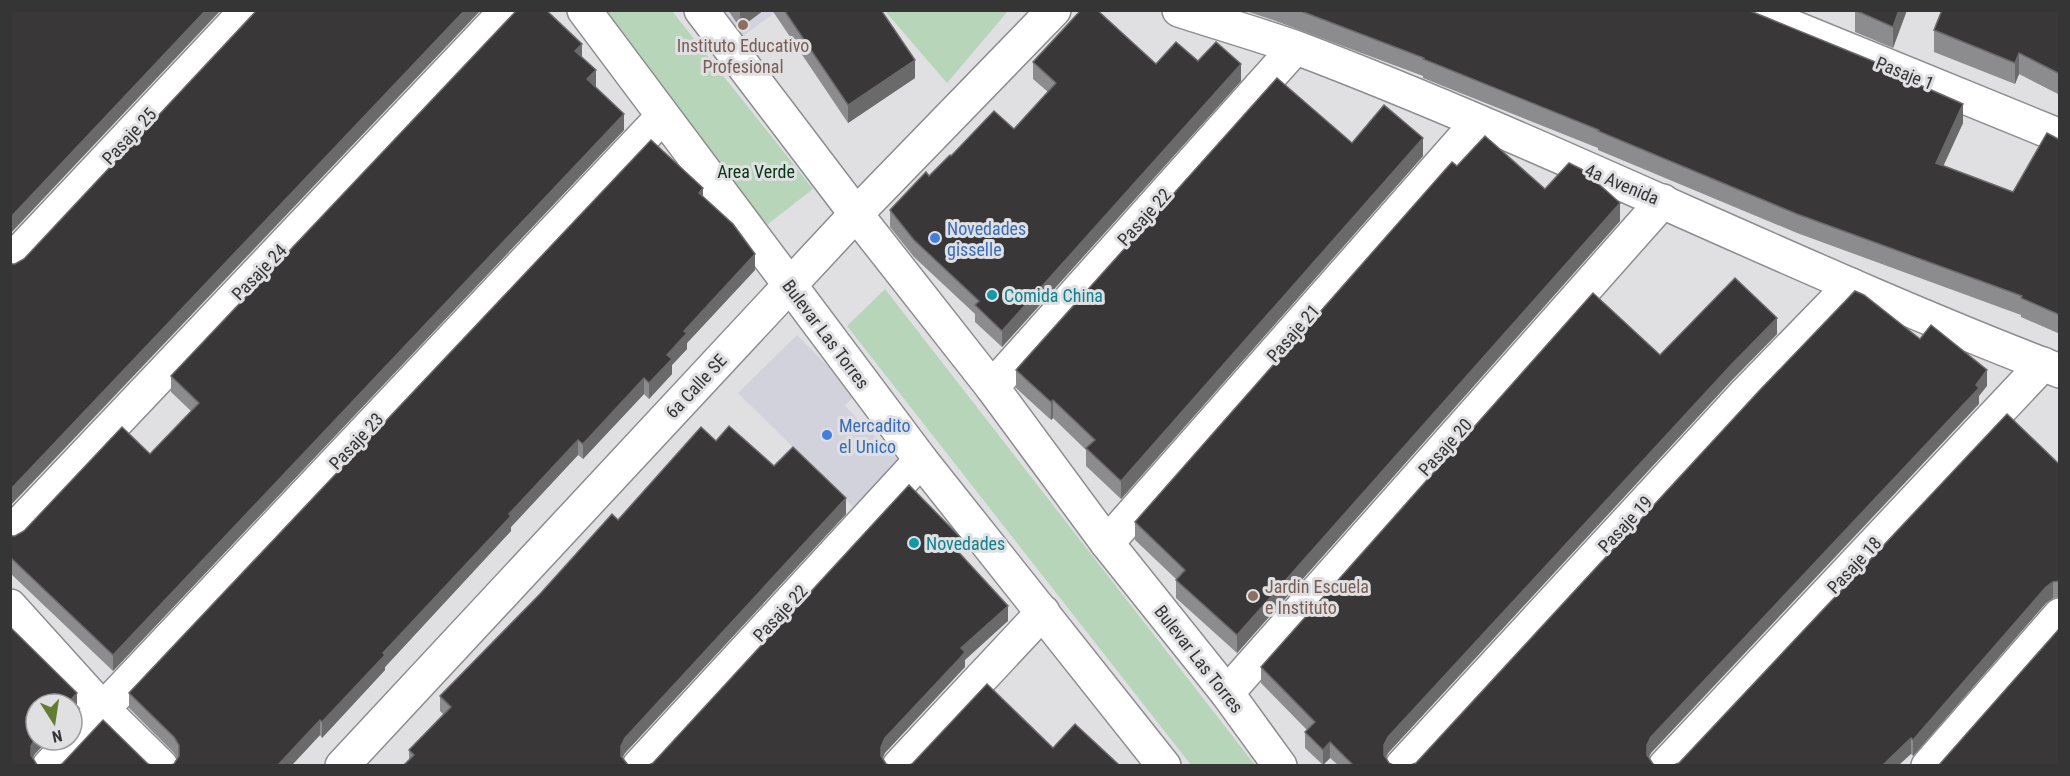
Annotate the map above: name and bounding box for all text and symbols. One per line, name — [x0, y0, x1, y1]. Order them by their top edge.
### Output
marker: Instituto Educativo Profesional — [736, 18, 750, 32]
place label: Instituto Educativo Profesional — [677, 35, 809, 77]
street label: Pasaje 1 — [1873, 52, 1937, 94]
street label: Pasaje 25 — [98, 103, 161, 169]
street label: 4a Avenida — [1582, 159, 1662, 209]
park label: Area Verde — [717, 161, 795, 182]
street label: Pasaje 22 — [1113, 184, 1175, 250]
place label: Novedades gisselle — [947, 218, 1026, 260]
marker: Novedades gisselle — [928, 231, 942, 245]
street label: Pasaje 24 — [227, 240, 291, 304]
street label: Bulevar Las Torres — [778, 275, 874, 393]
place label: Comida China — [1004, 285, 1103, 306]
marker: Comida China — [985, 288, 999, 302]
street label: Pasaje 21 — [1262, 300, 1324, 366]
street label: 6a Calle SE — [661, 350, 731, 422]
street label: Pasaje 23 — [325, 408, 387, 474]
street label: Pasaje 20 — [1414, 414, 1476, 480]
place label: Mercadito el Unico — [839, 415, 911, 457]
marker: Mercadito el Unico — [820, 428, 834, 442]
street label: Pasaje 19 — [1594, 491, 1656, 557]
street label: Pasaje 18 — [1823, 532, 1885, 598]
place label: Novedades — [926, 533, 1005, 554]
marker: Novedades — [907, 536, 921, 550]
place label: Jardin Escuela e Instituto — [1265, 576, 1369, 618]
street label: Pasaje 22 — [749, 580, 812, 646]
marker: Jardin Escuela e Instituto — [1246, 589, 1260, 603]
street label: Bulevar Las Torres — [1150, 601, 1248, 717]
north arrow — [24, 692, 84, 752]
text: N — [50, 726, 64, 746]

